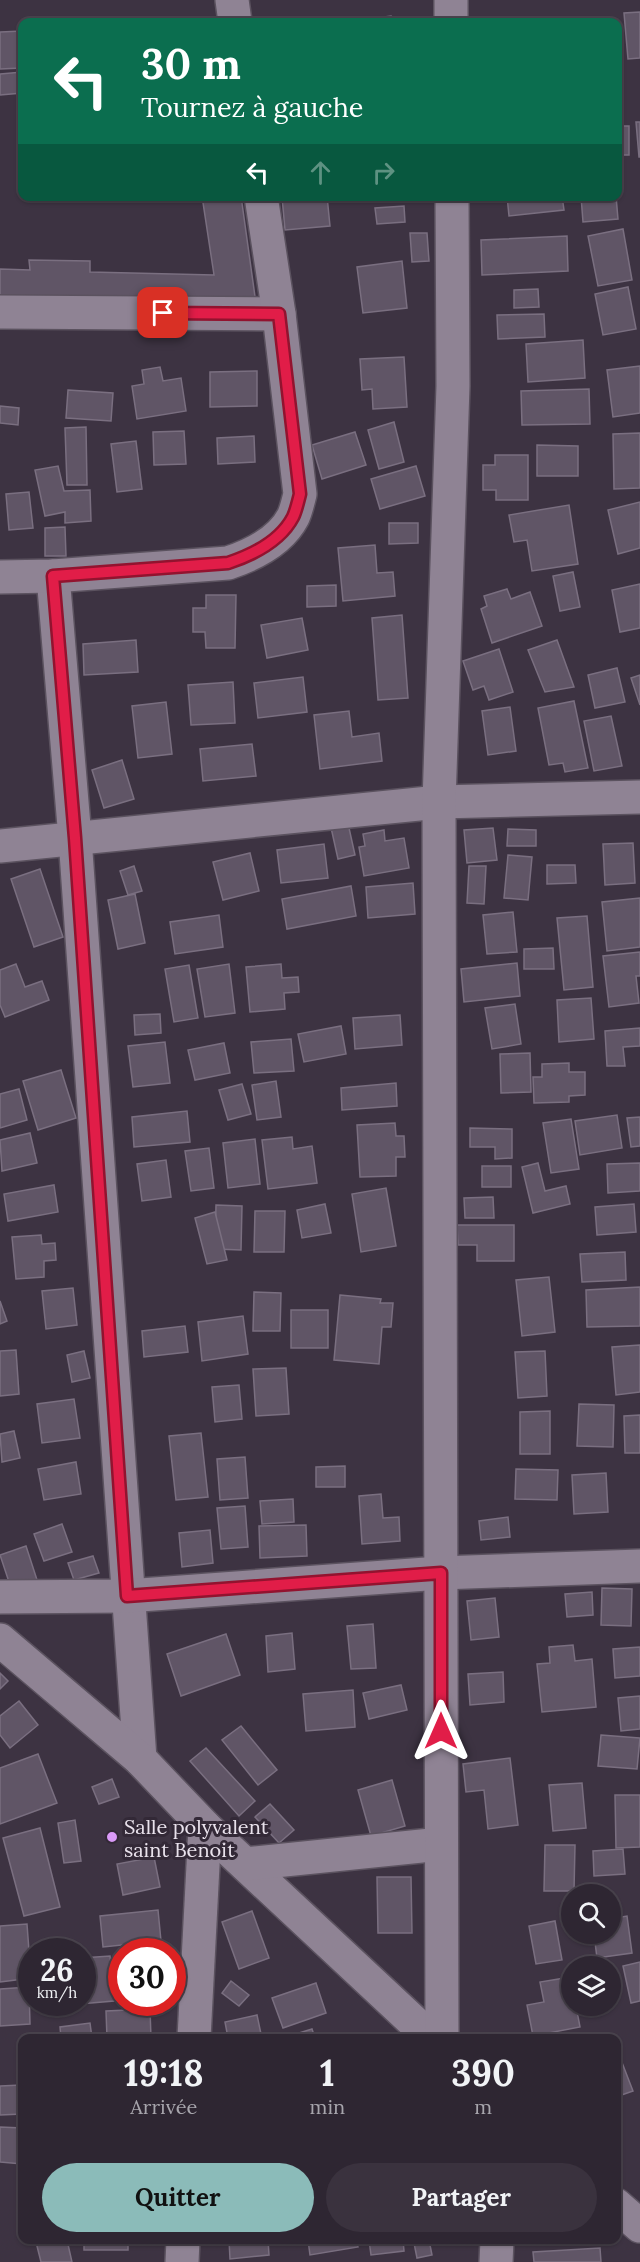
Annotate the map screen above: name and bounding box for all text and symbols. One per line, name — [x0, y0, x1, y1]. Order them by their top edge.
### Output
text: 30 m — [141, 37, 241, 91]
icon: left — [42, 42, 120, 120]
text: Tournez à gauche — [141, 90, 364, 124]
icon: left — [241, 156, 274, 189]
icon: ahead — [304, 156, 337, 189]
icon: right — [367, 156, 400, 189]
pin — [137, 287, 188, 338]
icon: arrive — [146, 296, 179, 329]
position arrow — [409, 1699, 473, 1763]
place label: Salle polyvalent saint Benoit — [124, 1814, 269, 1862]
marker: Salle polyvalent saint Benoit — [105, 1830, 119, 1844]
map controls — [561, 1884, 621, 2016]
button: search — [561, 1884, 621, 1944]
speed limit sign: 30 — [108, 1938, 186, 2016]
text: 26 — [40, 1951, 74, 1989]
button: layers — [561, 1956, 621, 2016]
text: km/h — [37, 1983, 77, 2002]
text: 19:18 — [124, 2050, 204, 2096]
text: 1 — [320, 2050, 335, 2096]
text: 390 — [451, 2050, 515, 2096]
text: Arrivée — [130, 2094, 197, 2119]
text: min — [310, 2094, 345, 2119]
text: m — [474, 2094, 492, 2119]
button: Quitter — [42, 2163, 314, 2232]
button: Partager — [326, 2163, 597, 2232]

